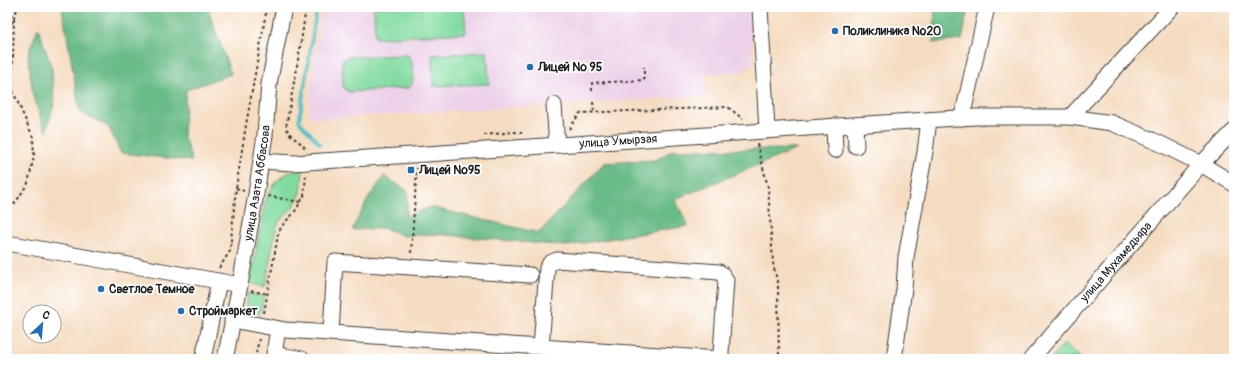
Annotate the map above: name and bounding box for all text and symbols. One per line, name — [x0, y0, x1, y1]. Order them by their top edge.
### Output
place label: Поликлиника №20 — [843, 24, 941, 39]
marker: Поликлиника №20 — [830, 26, 840, 36]
place label: Лицей № 95 — [537, 60, 603, 75]
marker: Лицей № 95 — [525, 62, 535, 72]
street label: улица Азата Аббасова — [241, 124, 274, 243]
street label: улица Умырзая — [578, 131, 658, 152]
place label: Лицей №95 — [418, 163, 481, 178]
marker: Лицей №95 — [406, 165, 416, 175]
street label: улица Мухамедьяра — [1077, 219, 1155, 306]
place label: Светлое Темное — [109, 282, 195, 297]
marker: Светлое Темное — [96, 284, 106, 294]
north arrow — [22, 304, 62, 344]
place label: Строймаркет — [189, 304, 259, 319]
marker: Строймаркет — [176, 306, 186, 316]
text: С — [40, 308, 52, 323]

